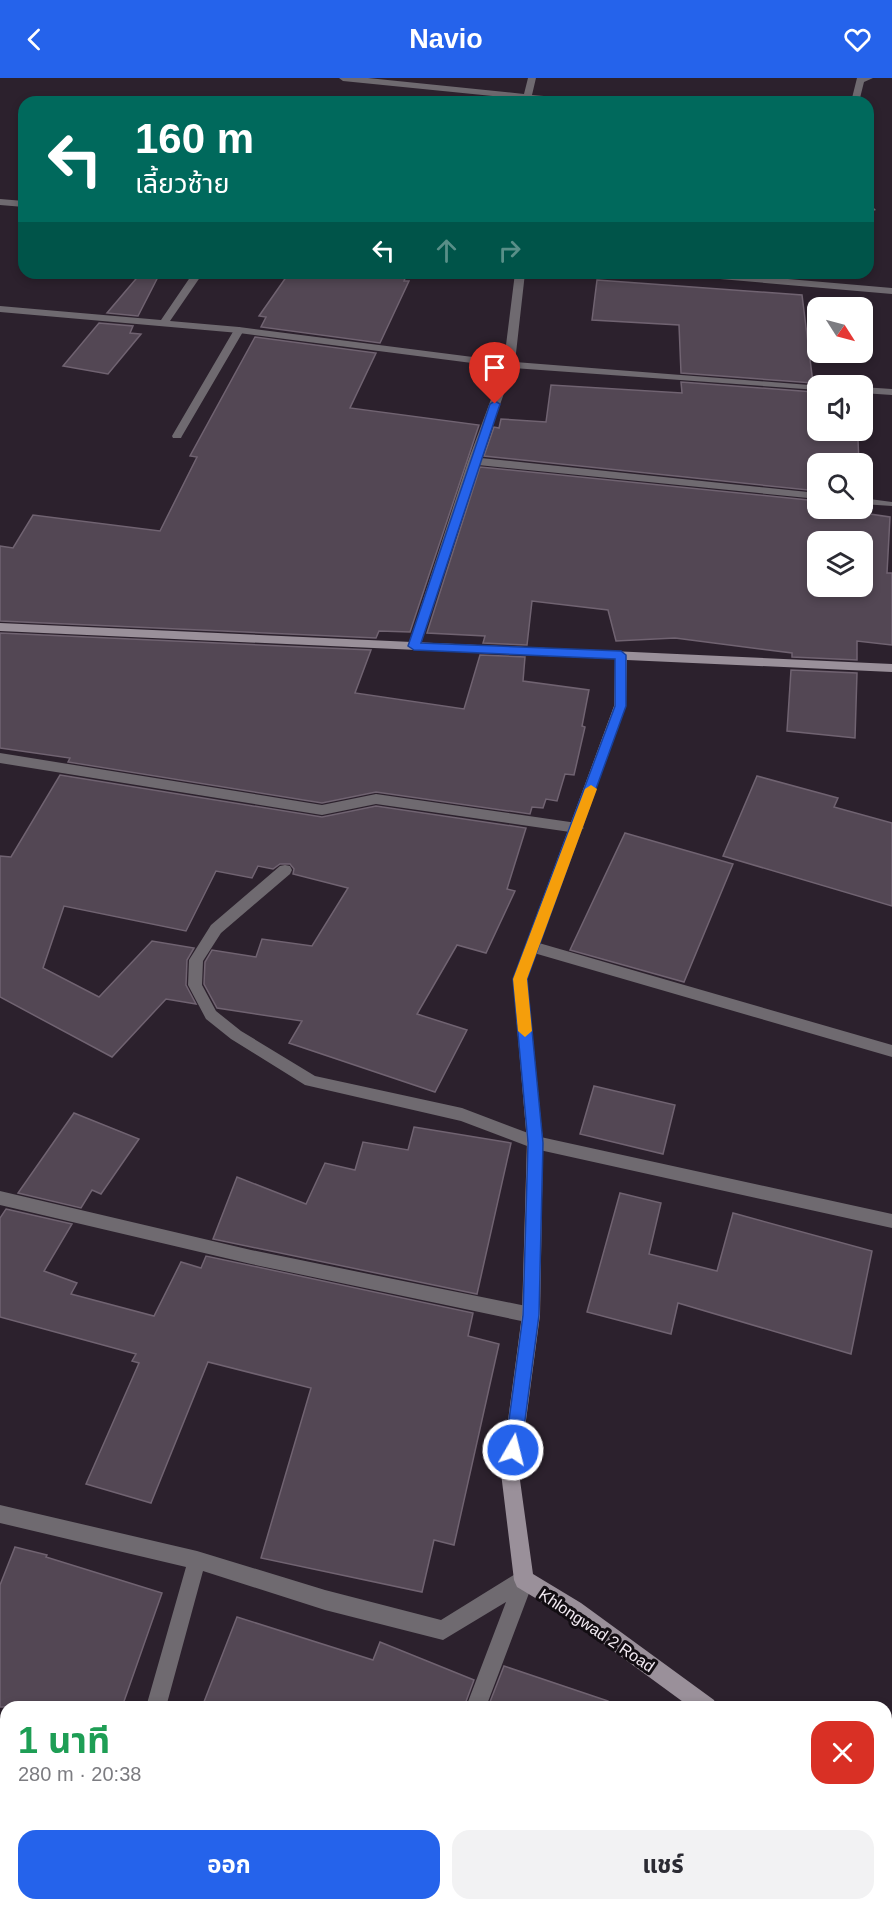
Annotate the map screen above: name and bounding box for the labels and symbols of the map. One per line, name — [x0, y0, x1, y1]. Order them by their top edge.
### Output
north arrow — [807, 297, 873, 363]
pin — [469, 342, 520, 404]
position arrow — [481, 1418, 545, 1482]
street label: Khlongwad 2 Road — [536, 1586, 658, 1675]

